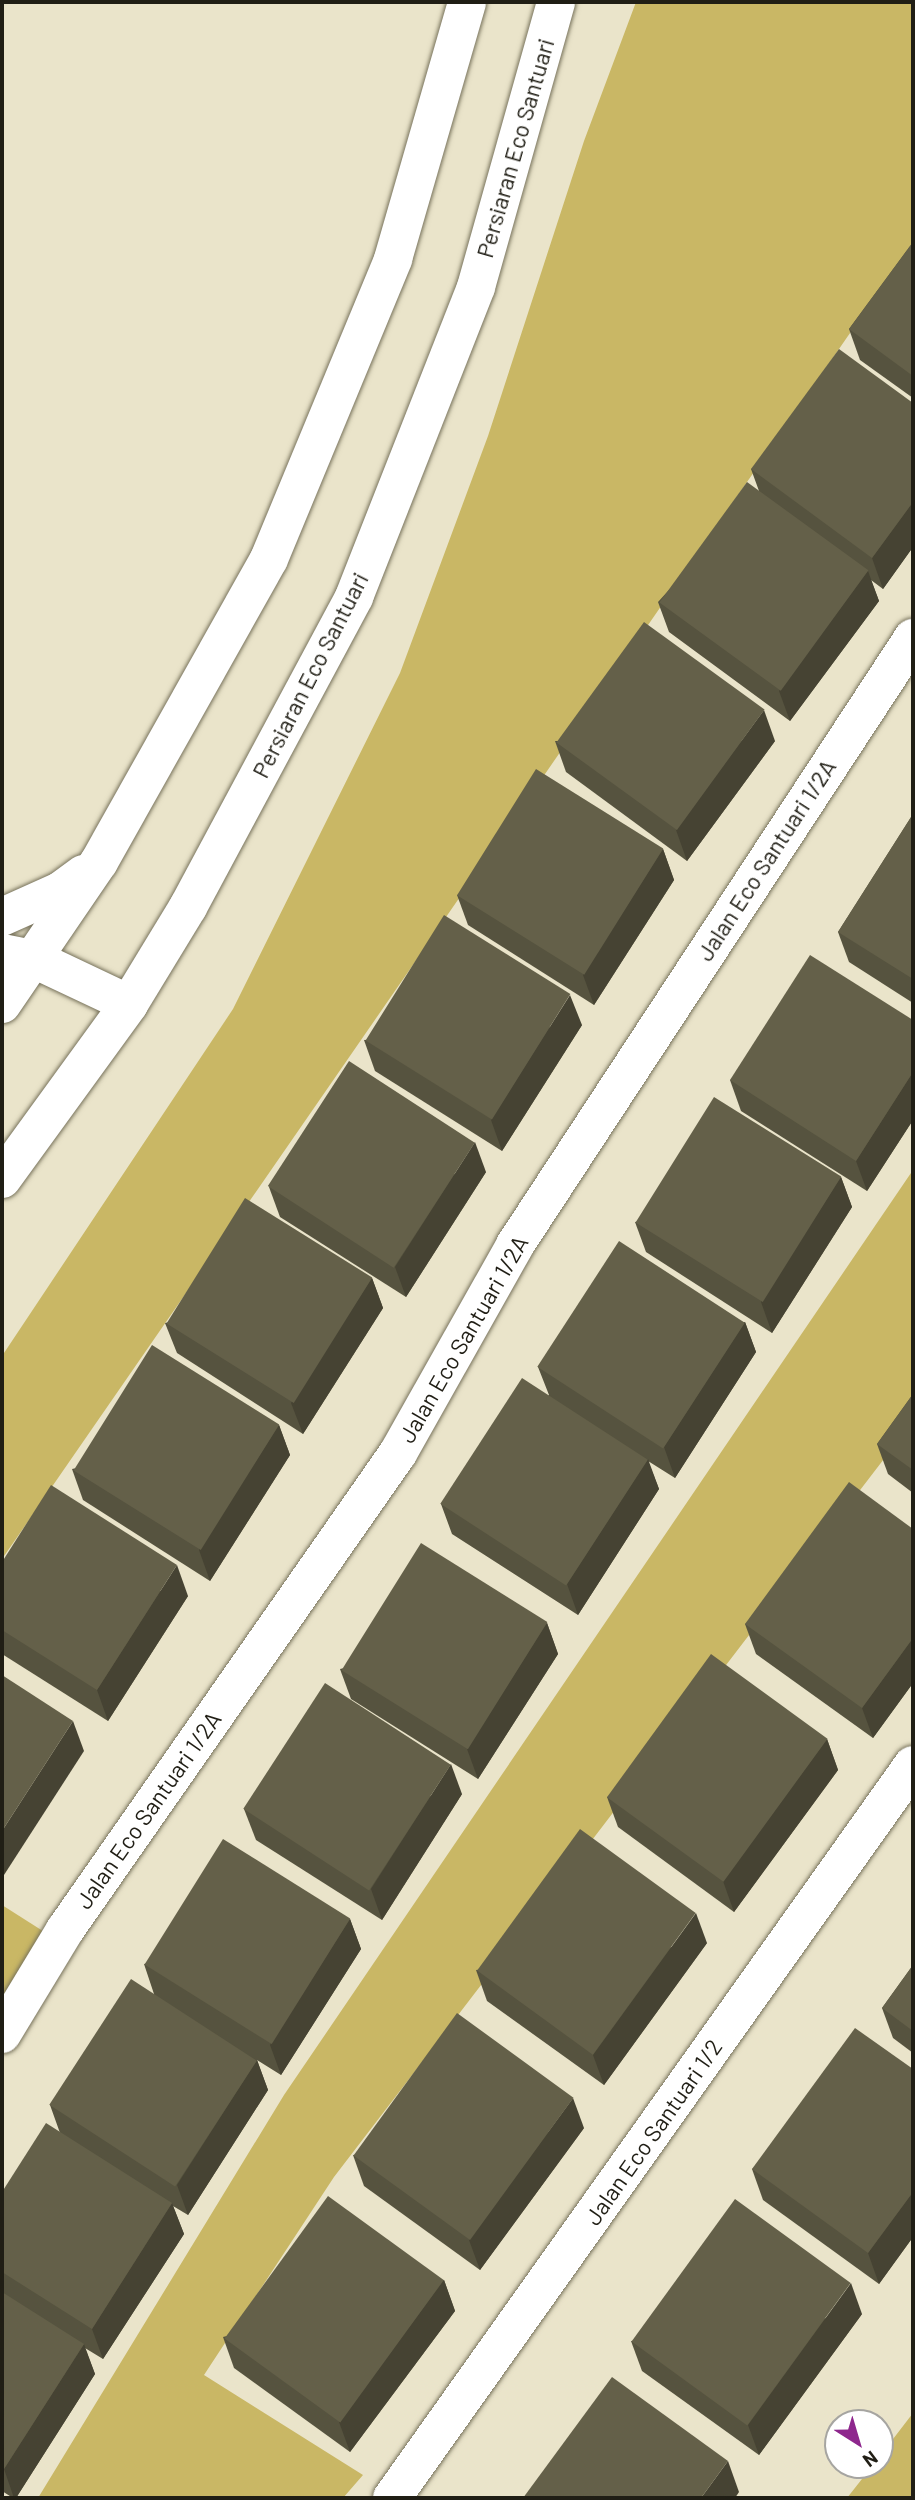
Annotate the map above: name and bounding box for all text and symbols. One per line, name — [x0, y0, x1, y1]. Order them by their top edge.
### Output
street label: Persiaran Eco Santuari — [470, 35, 560, 261]
street label: Persiaran Eco Santuari — [246, 568, 374, 782]
street label: Jalan Eco Santuari 1/2A — [691, 754, 841, 966]
street label: Jalan Eco Santuari 1/2A — [392, 1231, 534, 1447]
street label: Jalan Eco Santuari 1/2A — [69, 1706, 227, 1914]
street label: Jalan Eco Santuari 1/2 — [578, 2034, 728, 2230]
north arrow — [824, 2409, 894, 2479]
text: N — [859, 2447, 883, 2473]

